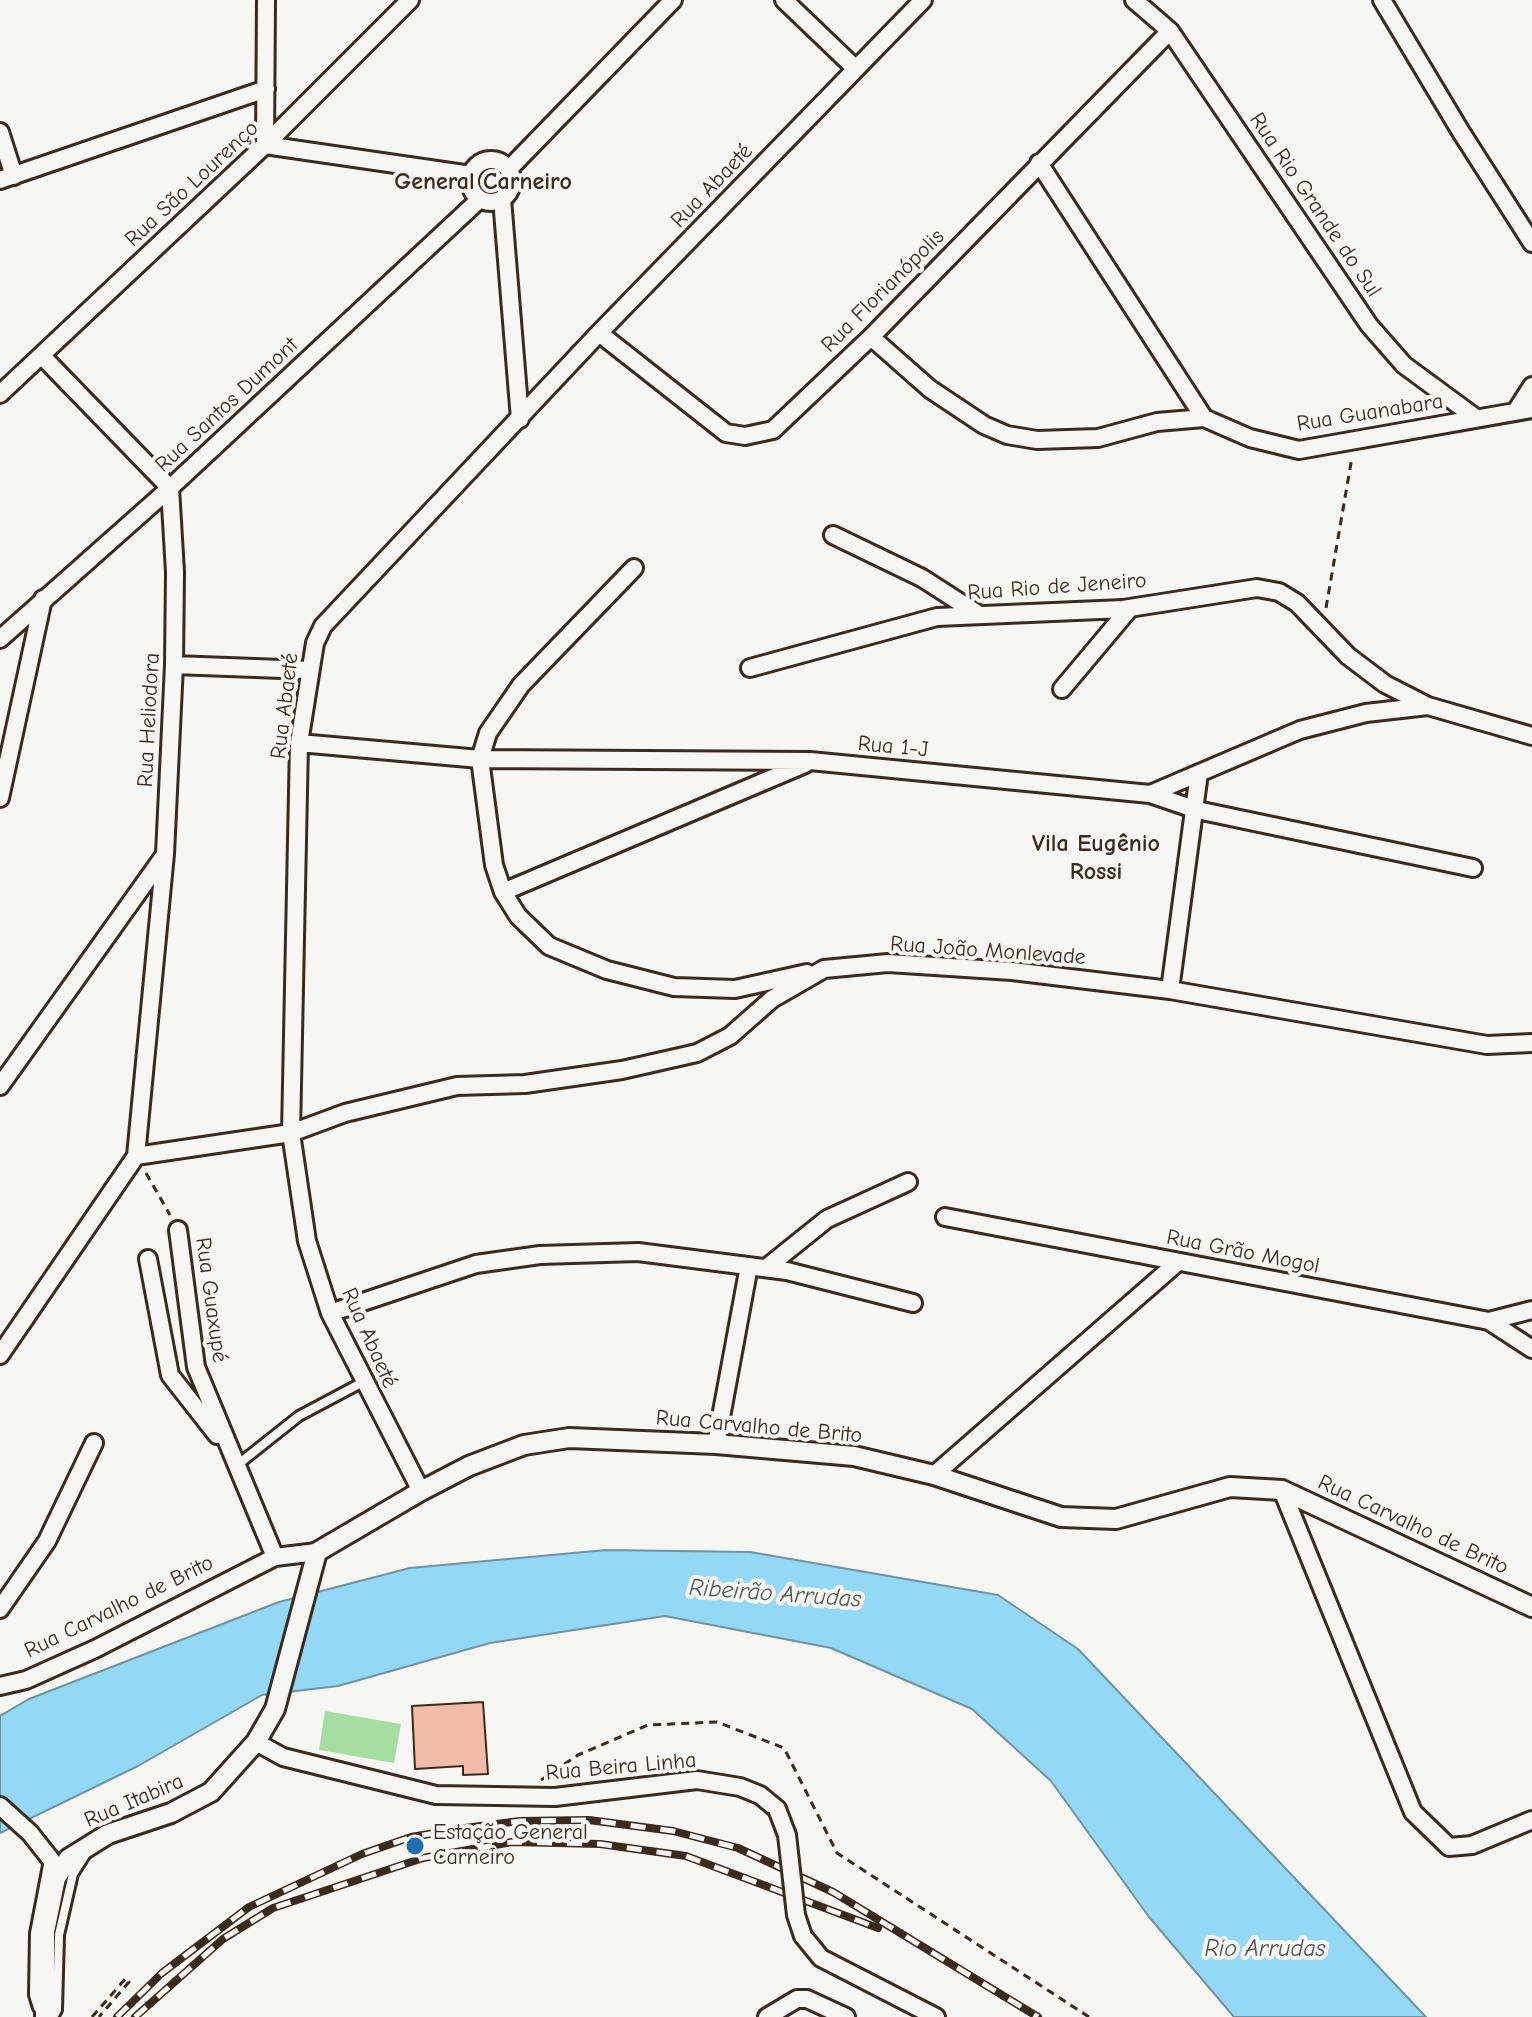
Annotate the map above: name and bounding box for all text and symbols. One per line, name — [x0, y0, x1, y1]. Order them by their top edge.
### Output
street label: Rua Rio Grande do Sul — [1243, 108, 1387, 302]
street label: Rua São Lourenço — [120, 115, 264, 253]
street label: Rua Abaeté — [665, 138, 759, 234]
district label: General Carneiro — [394, 168, 572, 196]
street label: Rua Florianópolis — [816, 224, 950, 358]
street label: Rua Santos Dumont — [150, 332, 304, 478]
street label: Rua Guanabara — [1295, 388, 1445, 438]
street label: Rua Rio de Jeneiro — [967, 568, 1147, 606]
street label: Rua Abaeté — [265, 651, 305, 761]
street label: Rua Heliodora — [132, 652, 166, 788]
street label: Rua 1-J — [857, 731, 929, 763]
district label: Vila Eugênio Rossi — [1032, 830, 1160, 886]
street label: Rua João Monlevade — [889, 931, 1087, 971]
street label: Rua Grão Mogol — [1164, 1224, 1322, 1280]
street label: Rua Guaxupé — [189, 1236, 233, 1364]
street label: Rua Abaeté — [335, 1284, 403, 1392]
street label: Rua Carvalho de Brito — [655, 1405, 863, 1449]
street label: Rua Carvalho de Brito — [1314, 1469, 1512, 1581]
street label: Rua Carvalho de Brito — [20, 1550, 218, 1664]
water label: Ribeirão Arrudas — [688, 1574, 862, 1614]
street label: Rua Beira Linha — [545, 1747, 697, 1787]
street label: Rua Itabira — [80, 1768, 188, 1834]
place label: Estação General Carneiro — [433, 1820, 588, 1872]
marker: Estação General Carneiro — [404, 1835, 426, 1857]
water label: Rio Arrudas — [1204, 1935, 1326, 1963]

